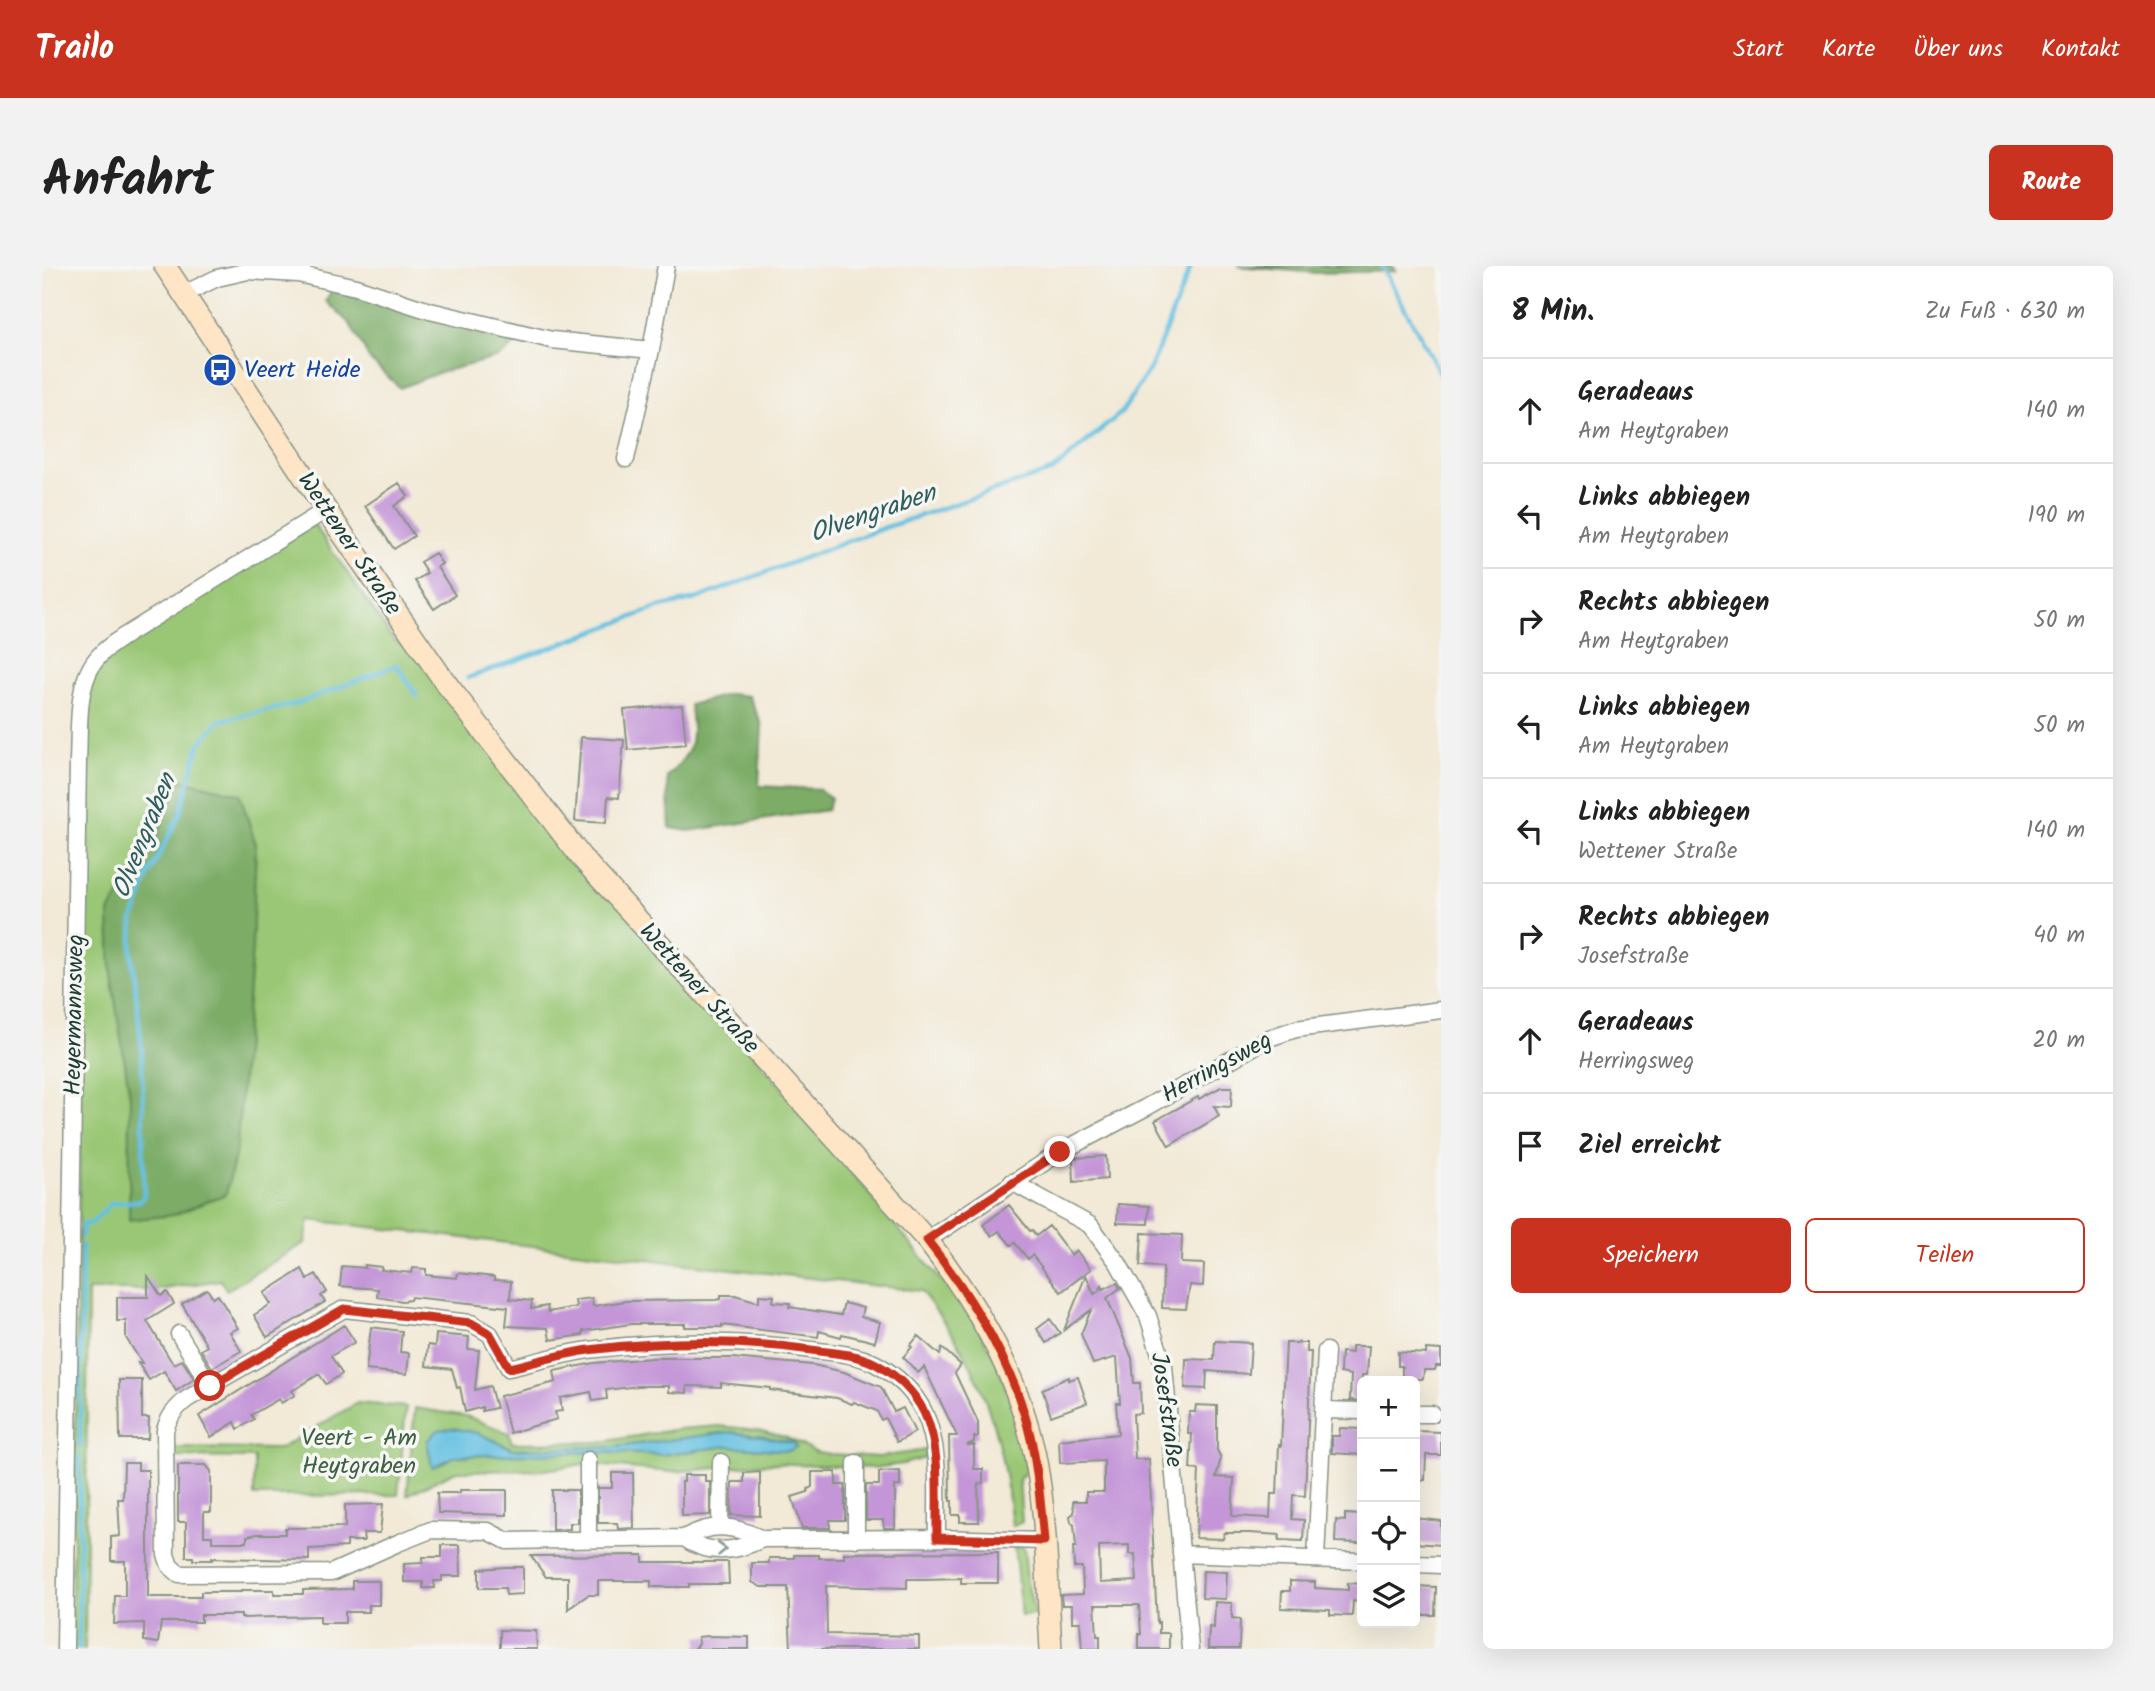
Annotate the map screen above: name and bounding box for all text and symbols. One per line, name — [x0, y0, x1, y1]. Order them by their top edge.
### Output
text: Trailo — [35, 23, 114, 76]
text: Start — [1733, 30, 1784, 69]
text: Karte — [1822, 30, 1875, 69]
text: Über uns — [1913, 30, 2003, 69]
text: Kontakt — [2041, 30, 2120, 69]
text: Anfahrt — [42, 143, 214, 221]
button: Route — [1989, 145, 2113, 220]
text: 8 Min. — [1511, 288, 1594, 336]
text: Zu Fuß · 630 m — [1925, 294, 2085, 330]
bus stop icon: Veert Heide — [201, 351, 239, 389]
place label: Veert Heide — [244, 351, 361, 390]
text: Geradeaus — [1578, 372, 1694, 414]
icon: ahead — [1511, 392, 1549, 430]
text: 140 m — [2026, 393, 2085, 429]
text: Am Heytgraben — [1578, 414, 1729, 450]
street label: Wettener Straße — [286, 464, 412, 624]
water label: Olvengraben — [804, 472, 944, 555]
text: Links abbiegen — [1578, 477, 1750, 519]
icon: left — [1511, 497, 1549, 535]
text: 190 m — [2028, 498, 2085, 534]
text: Am Heytgraben — [1578, 519, 1729, 555]
text: Rechts abbiegen — [1578, 582, 1769, 624]
icon: right — [1511, 602, 1549, 640]
text: 50 m — [2034, 603, 2085, 639]
text: Am Heytgraben — [1578, 624, 1729, 660]
text: Links abbiegen — [1578, 687, 1750, 729]
icon: left — [1511, 707, 1549, 745]
text: 50 m — [2034, 708, 2085, 744]
text: Am Heytgraben — [1578, 729, 1729, 765]
water label: Olvengraben — [101, 765, 190, 905]
text: Links abbiegen — [1578, 792, 1750, 834]
icon: left — [1511, 812, 1549, 850]
text: 140 m — [2026, 813, 2085, 849]
text: Wettener Straße — [1578, 834, 1737, 870]
text: Rechts abbiegen — [1578, 897, 1769, 939]
street label: Wettener Straße — [629, 914, 769, 1064]
icon: right — [1511, 917, 1549, 955]
text: 40 m — [2033, 918, 2085, 954]
street label: Heyermannsweg — [54, 934, 96, 1096]
text: Josefstraße — [1578, 939, 1689, 975]
text: Geradeaus — [1578, 1002, 1694, 1044]
street label: Herringsweg — [1155, 1022, 1279, 1114]
icon: ahead — [1511, 1022, 1549, 1060]
text: 20 m — [2033, 1023, 2085, 1059]
text: Herringsweg — [1578, 1044, 1694, 1080]
text: Ziel erreicht — [1578, 1125, 1721, 1167]
icon: arrive — [1511, 1127, 1549, 1165]
route end — [1044, 1136, 1075, 1167]
button: Speichern — [1511, 1218, 1791, 1293]
button: Teilen — [1805, 1218, 2085, 1293]
street label: Josefstraße — [1139, 1350, 1193, 1470]
route start — [194, 1370, 225, 1401]
map controls — [1357, 1376, 1420, 1628]
button: + — [1357, 1376, 1420, 1439]
park label: Veert - Am Heytgraben — [301, 1419, 417, 1486]
button: − — [1357, 1439, 1420, 1502]
button: locate — [1357, 1502, 1420, 1565]
one-way arrow — [717, 1541, 728, 1556]
button: layers — [1357, 1565, 1420, 1628]

